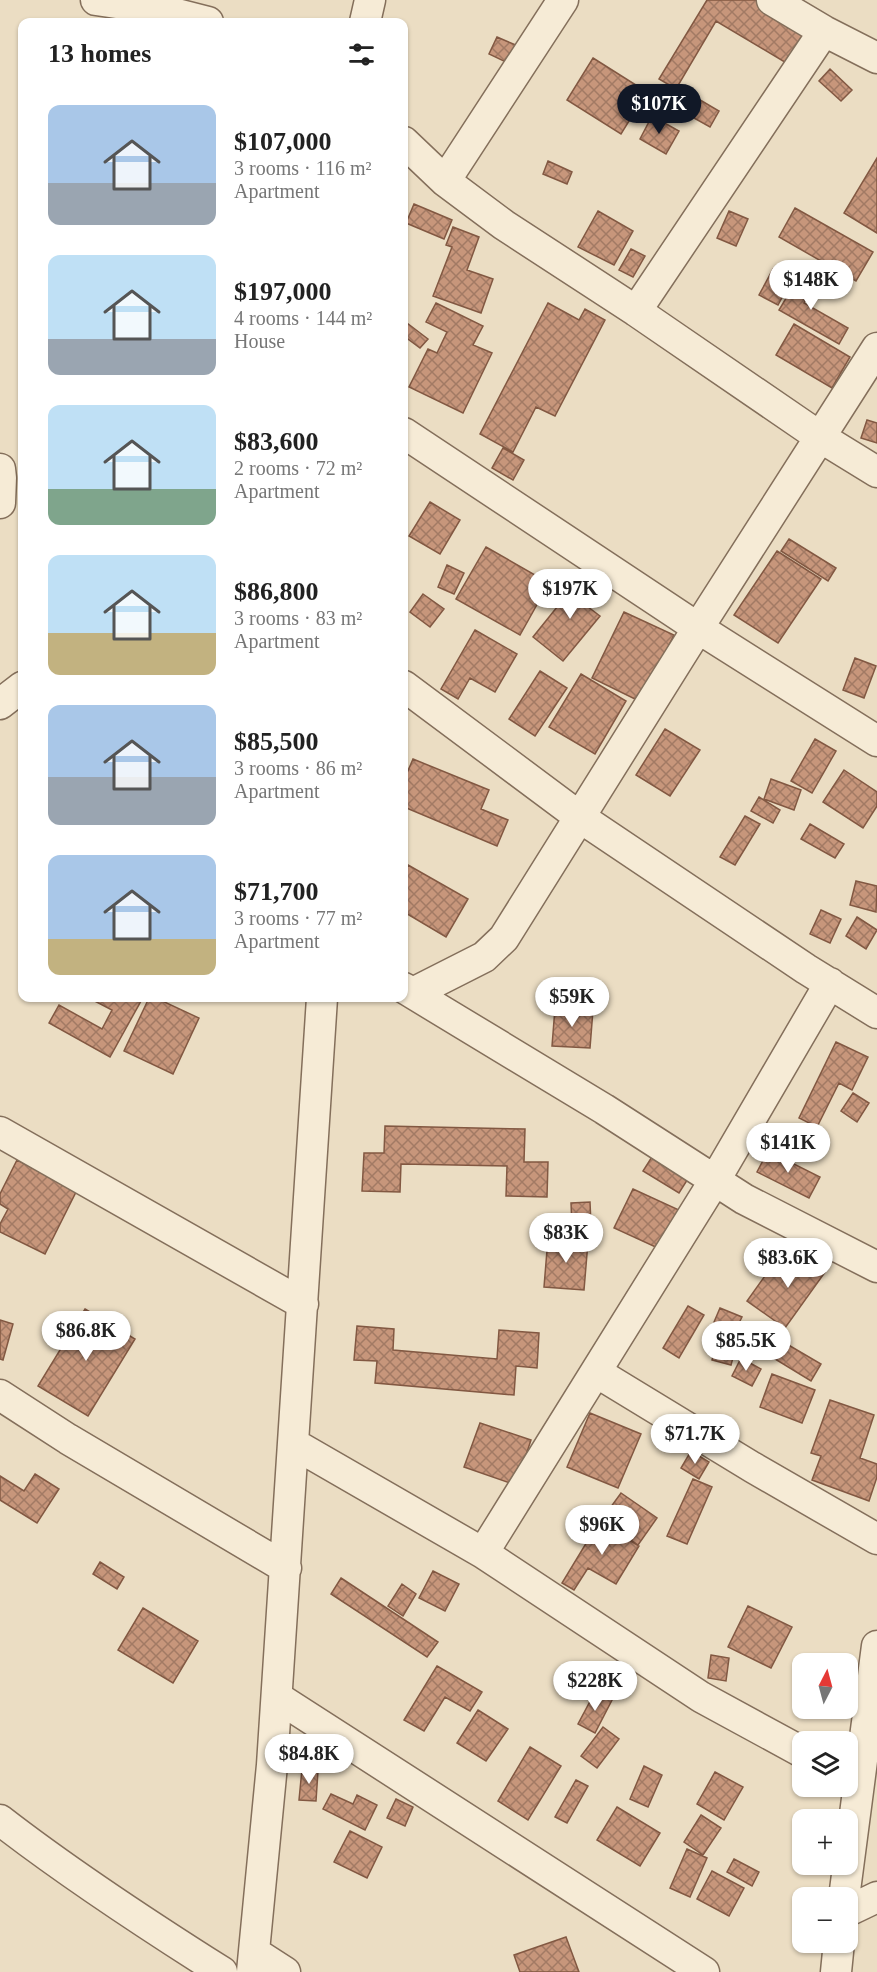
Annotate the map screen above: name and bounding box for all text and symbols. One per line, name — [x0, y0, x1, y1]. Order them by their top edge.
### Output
icon: filters — [345, 38, 378, 71]
text: 13 homes — [48, 39, 151, 68]
pin: $107K — [617, 84, 701, 135]
text: $107K — [631, 92, 687, 114]
text: $107,000 — [234, 127, 332, 156]
icon: home — [96, 129, 168, 201]
text: 3 rooms · 116 m² — [234, 157, 371, 179]
text: Apartment — [234, 180, 320, 202]
pin: $148K — [769, 260, 853, 311]
text: $148K — [783, 268, 839, 290]
text: $197,000 — [234, 277, 332, 306]
icon: home — [96, 279, 168, 351]
text: 4 rooms · 144 m² — [234, 307, 372, 329]
text: House — [234, 330, 285, 352]
text: $83,600 — [234, 427, 319, 456]
icon: home — [96, 429, 168, 501]
text: 2 rooms · 72 m² — [234, 457, 362, 479]
text: Apartment — [234, 480, 320, 502]
pin: $197K — [528, 569, 612, 620]
text: $86,800 — [234, 577, 319, 606]
text: $197K — [542, 577, 598, 599]
icon: home — [96, 579, 168, 651]
text: 3 rooms · 83 m² — [234, 607, 362, 629]
text: Apartment — [234, 630, 320, 652]
text: $85,500 — [234, 727, 319, 756]
icon: home — [96, 729, 168, 801]
text: 3 rooms · 86 m² — [234, 757, 362, 779]
text: Apartment — [234, 780, 320, 802]
text: $71,700 — [234, 877, 319, 906]
icon: home — [96, 879, 168, 951]
text: 3 rooms · 77 m² — [234, 907, 362, 929]
text: Apartment — [234, 930, 320, 952]
pin: $59K — [536, 977, 608, 1028]
text: $59K — [549, 985, 595, 1007]
pin: $141K — [746, 1123, 830, 1174]
text: $141K — [760, 1131, 816, 1153]
pin: $83K — [530, 1213, 602, 1264]
text: $83K — [543, 1221, 589, 1243]
pin: $83.6K — [739, 1238, 837, 1289]
text: $83.6K — [758, 1246, 818, 1268]
pin: $86.8K — [37, 1311, 135, 1362]
text: $86.8K — [56, 1319, 116, 1341]
pin: $85.5K — [697, 1321, 795, 1372]
text: $85.5K — [716, 1329, 776, 1351]
pin: $71.7K — [646, 1414, 744, 1465]
text: $71.7K — [665, 1422, 725, 1444]
pin: $96K — [566, 1505, 638, 1556]
text: $96K — [579, 1513, 625, 1535]
north arrow — [792, 1653, 858, 1719]
map controls — [792, 1653, 858, 1953]
pin: $228K — [553, 1661, 637, 1712]
text: $228K — [567, 1669, 623, 1691]
button: layers — [792, 1731, 858, 1797]
pin: $84.8K — [260, 1734, 358, 1785]
text: $84.8K — [279, 1742, 339, 1764]
button: + — [792, 1809, 858, 1875]
button: − — [792, 1887, 858, 1953]

